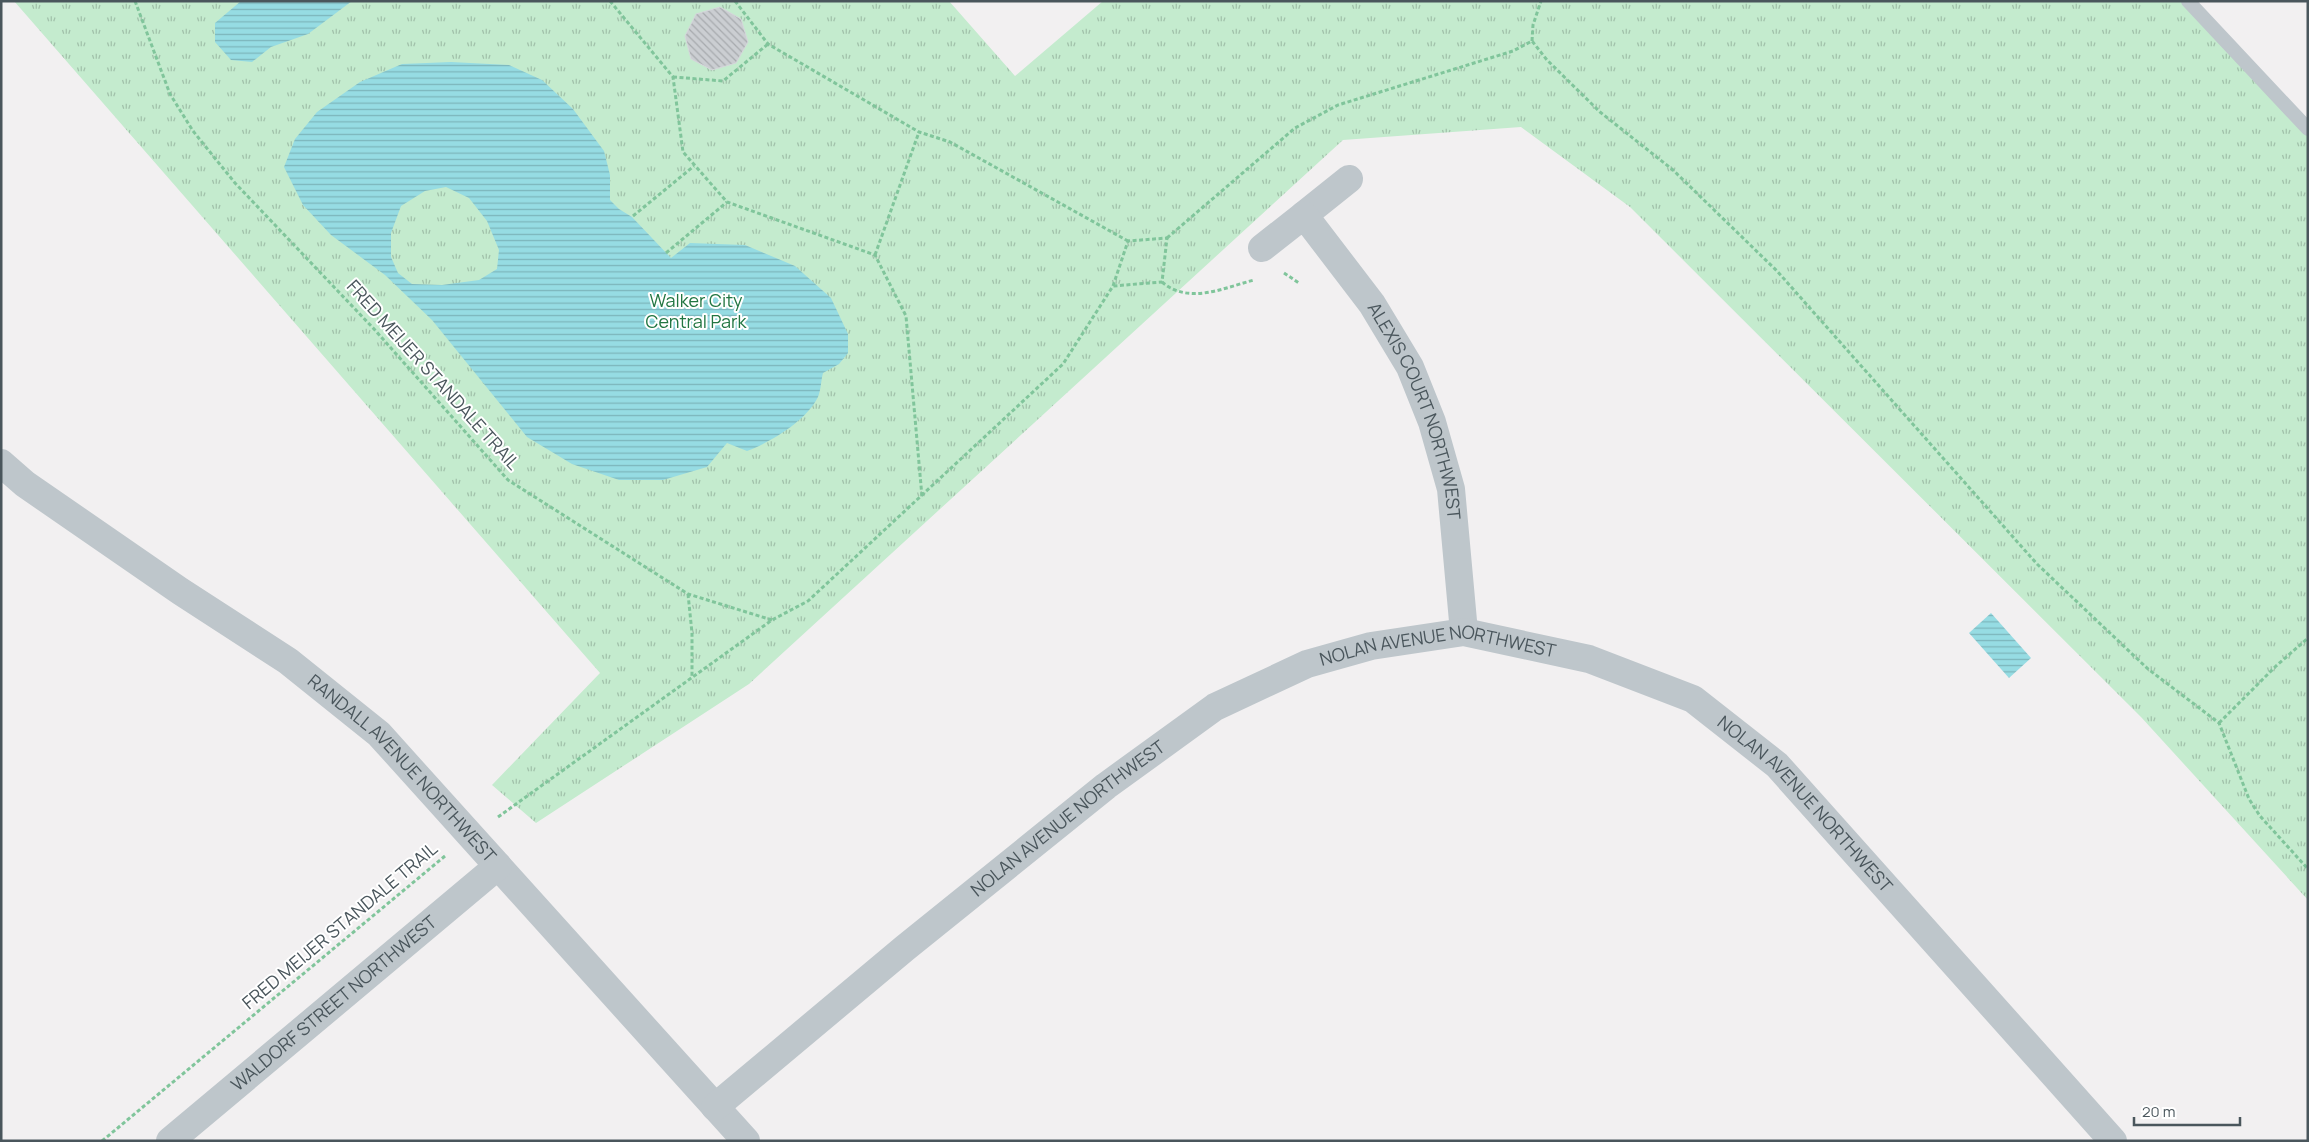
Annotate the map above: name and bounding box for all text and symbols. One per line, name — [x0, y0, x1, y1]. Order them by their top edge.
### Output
street label: FRED MEIJER STANDALE TRAIL — [342, 274, 526, 474]
park label: Walker City Central Park — [646, 288, 747, 333]
street label: ALEXIS COURT NORTHWEST — [1363, 297, 1467, 521]
street label: NOLAN AVENUE NORTHWEST — [1317, 619, 1558, 671]
street label: RANDALL AVENUE NORTHWEST — [303, 668, 502, 867]
street label: NOLAN AVENUE NORTHWEST — [1713, 710, 1898, 897]
street label: NOLAN AVENUE NORTHWEST — [965, 734, 1170, 901]
street label: FRED MEIJER STANDALE TRAIL — [237, 836, 442, 1014]
street label: WALDORF STREET NORTHWEST — [226, 909, 441, 1096]
scale bar — [2134, 1094, 2240, 1126]
text: 20 m — [2142, 1101, 2175, 1122]

